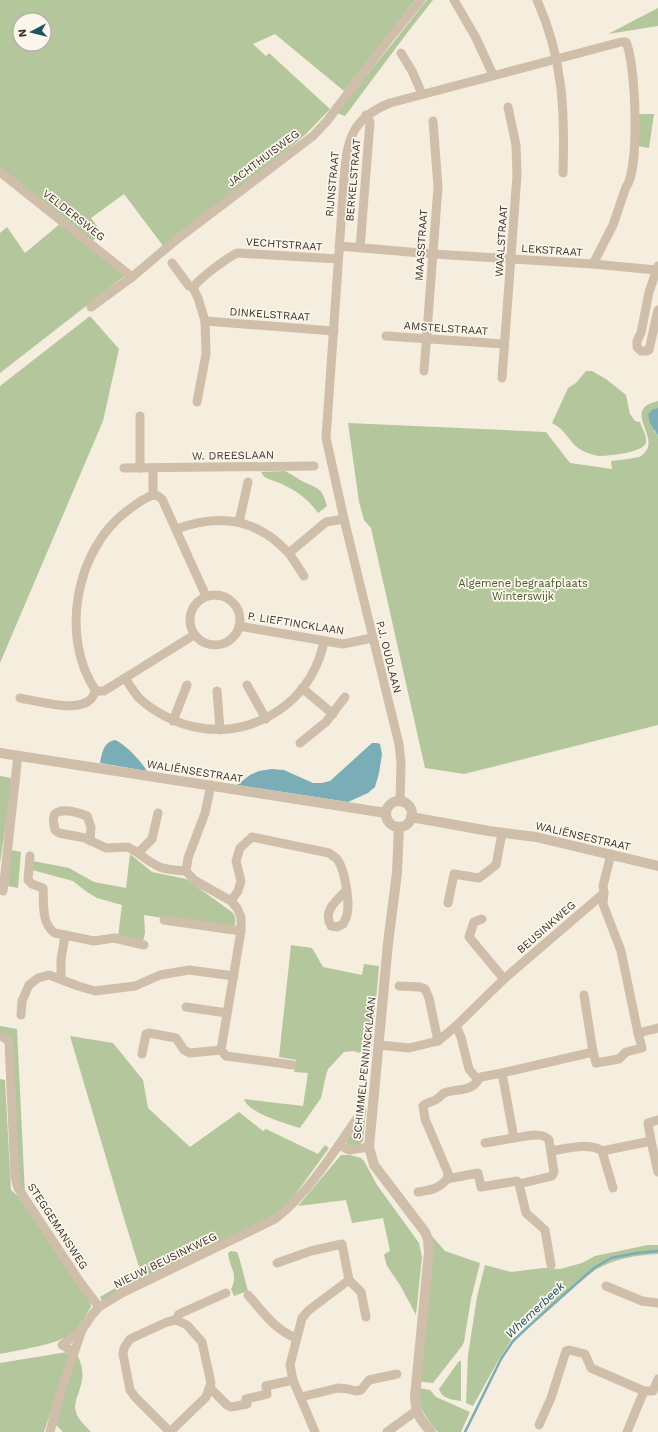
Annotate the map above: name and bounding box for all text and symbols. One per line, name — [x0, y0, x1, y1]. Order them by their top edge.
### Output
north arrow — [12, 12, 52, 52]
text: N — [16, 28, 30, 38]
street label: JACHTHUISWEG — [225, 127, 302, 190]
street label: BERKELSTRAAT — [343, 138, 364, 222]
street label: RIJNSTRAAT — [323, 150, 342, 217]
street label: VELDERSWEG — [40, 187, 107, 244]
street label: WAALSTRAAT — [493, 204, 511, 277]
street label: MAASSTRAAT — [413, 208, 431, 281]
street label: VECHTSTRAAT — [245, 235, 323, 254]
street label: LEKSTRAAT — [521, 242, 583, 259]
street label: DINKELSTRAAT — [229, 305, 311, 324]
street label: AMSTELSTRAAT — [403, 319, 489, 338]
street label: W. DREESLAAN — [192, 448, 274, 463]
park label: Algemene begraafplaats Winterswijk — [458, 577, 588, 603]
street label: P. LIEFTINCKLAAN — [247, 609, 345, 638]
street label: P.J. OUDLAAN — [373, 620, 404, 695]
street label: WALIËNSESTRAAT — [146, 756, 244, 786]
street label: WALIËNSESTRAAT — [534, 818, 632, 854]
street label: BEUSINKWEG — [515, 899, 578, 956]
street label: SCHIMMELPENNINCKLAAN — [351, 996, 378, 1140]
street label: STEGGEMANSWEG — [25, 1181, 90, 1272]
street label: NIEUW BEUSINKWEG — [112, 1230, 219, 1291]
water label: Whemerbeek — [503, 1279, 568, 1341]

